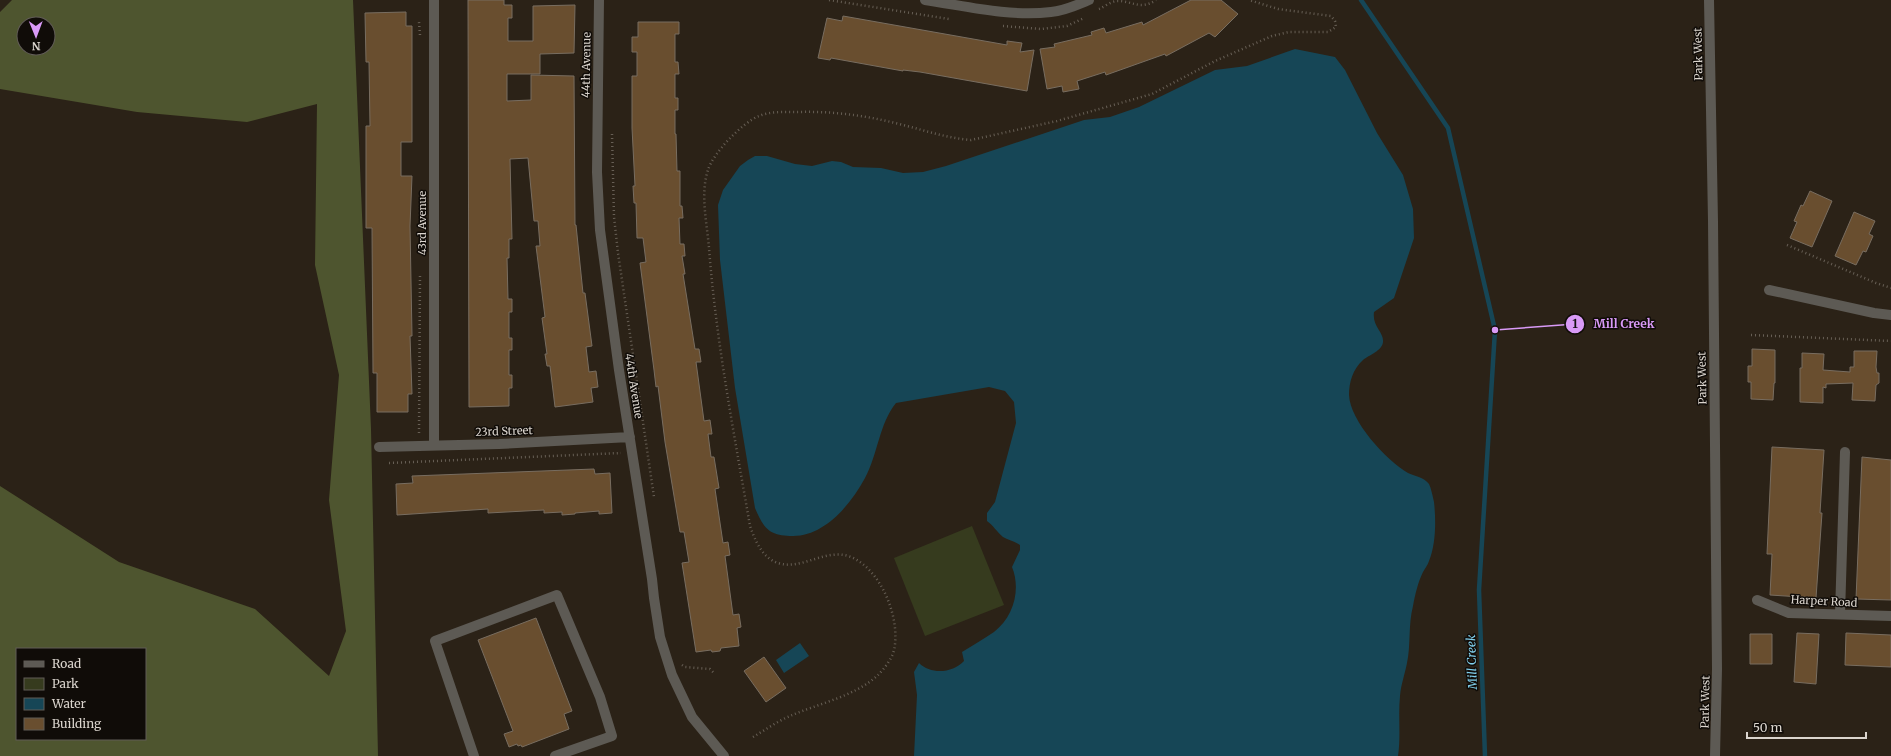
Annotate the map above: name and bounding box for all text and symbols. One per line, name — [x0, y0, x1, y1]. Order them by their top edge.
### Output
north arrow — [16, 16, 56, 56]
street label: Park West — [1691, 27, 1705, 81]
street label: 44th Avenue — [578, 32, 594, 98]
text: N — [31, 39, 41, 53]
street label: 43rd Avenue — [415, 191, 429, 255]
callout: Mill Creek — [1565, 312, 1662, 336]
text: 1 — [1572, 316, 1578, 331]
text: Mill Creek — [1594, 316, 1655, 331]
street label: Park West — [1695, 351, 1709, 405]
street label: 44th Avenue — [622, 352, 646, 420]
street label: 23rd Street — [475, 423, 534, 439]
street label: Harper Road — [1790, 592, 1858, 610]
water label: Mill Creek — [1463, 634, 1480, 691]
legend — [16, 648, 146, 740]
text: Road — [52, 656, 81, 671]
street label: Park West — [1698, 675, 1712, 729]
text: Park — [52, 676, 79, 691]
text: Water — [51, 696, 87, 711]
scale bar — [1747, 714, 1866, 740]
text: Building — [52, 716, 102, 731]
text: 50 m — [1753, 720, 1782, 735]

